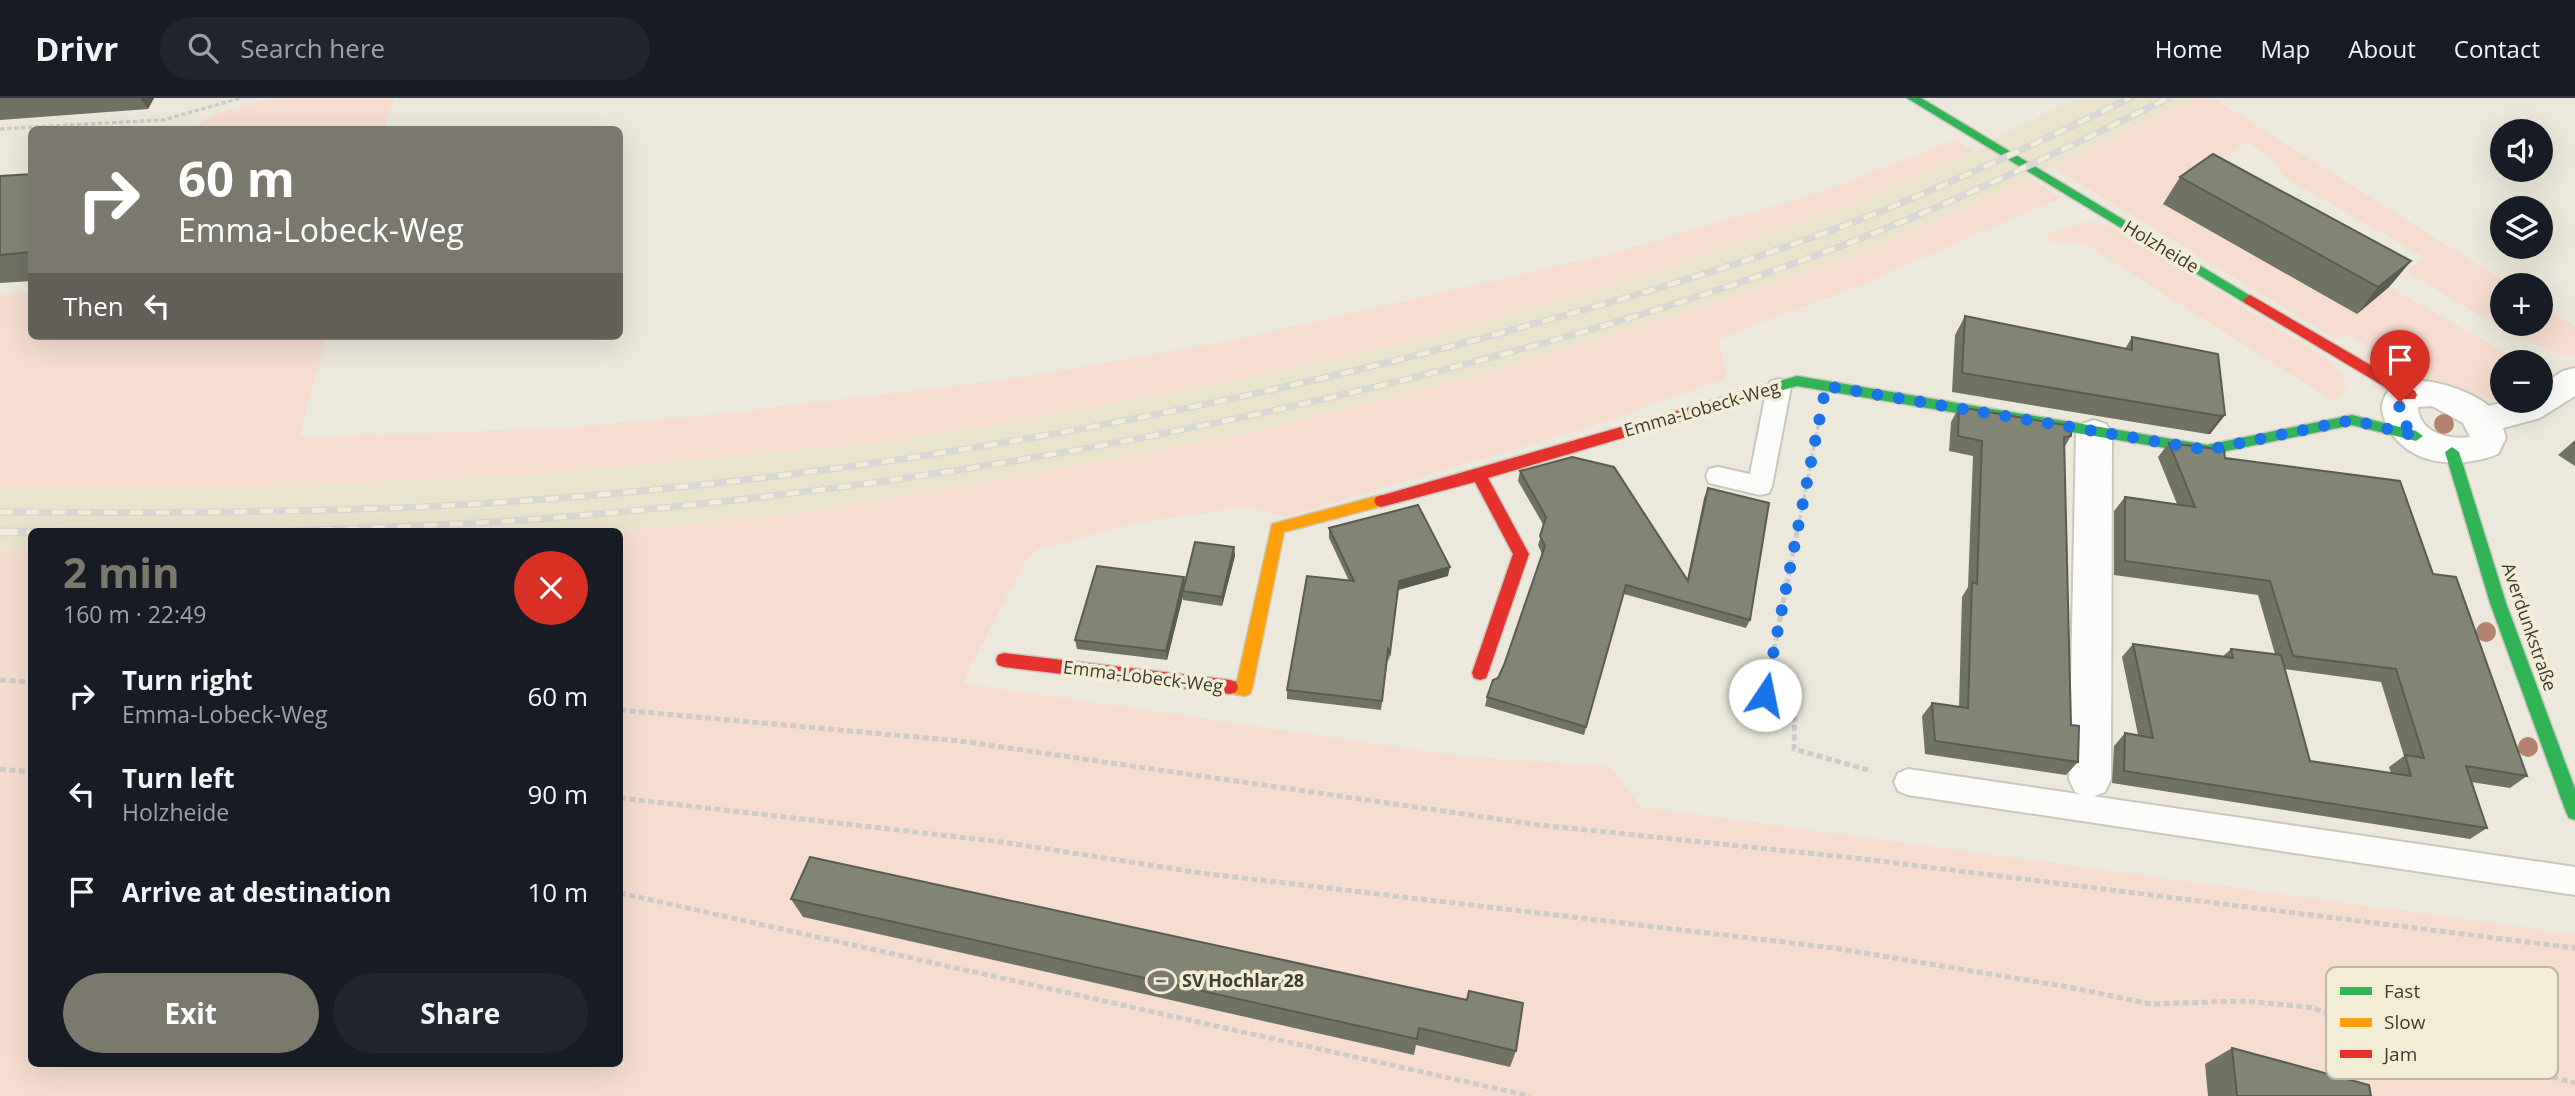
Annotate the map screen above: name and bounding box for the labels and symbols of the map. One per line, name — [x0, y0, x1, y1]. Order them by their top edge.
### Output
street label: Holzheide — [2119, 214, 2204, 278]
pin — [2370, 330, 2430, 402]
street label: Emma-Lobeck-Weg — [1621, 374, 1783, 442]
street label: Averdunkstraße — [2497, 559, 2563, 694]
street label: Emma-Lobeck-Weg — [1062, 654, 1225, 698]
position arrow — [1728, 658, 1802, 732]
sports icon: SV Hochlar 28 — [1146, 966, 1176, 996]
legend — [2326, 967, 2558, 1079]
place label: SV Hochlar 28 — [1182, 968, 1304, 992]
text: Fast — [2384, 978, 2420, 1004]
text: Slow — [2384, 1009, 2426, 1035]
text: Jam — [2382, 1041, 2417, 1067]

